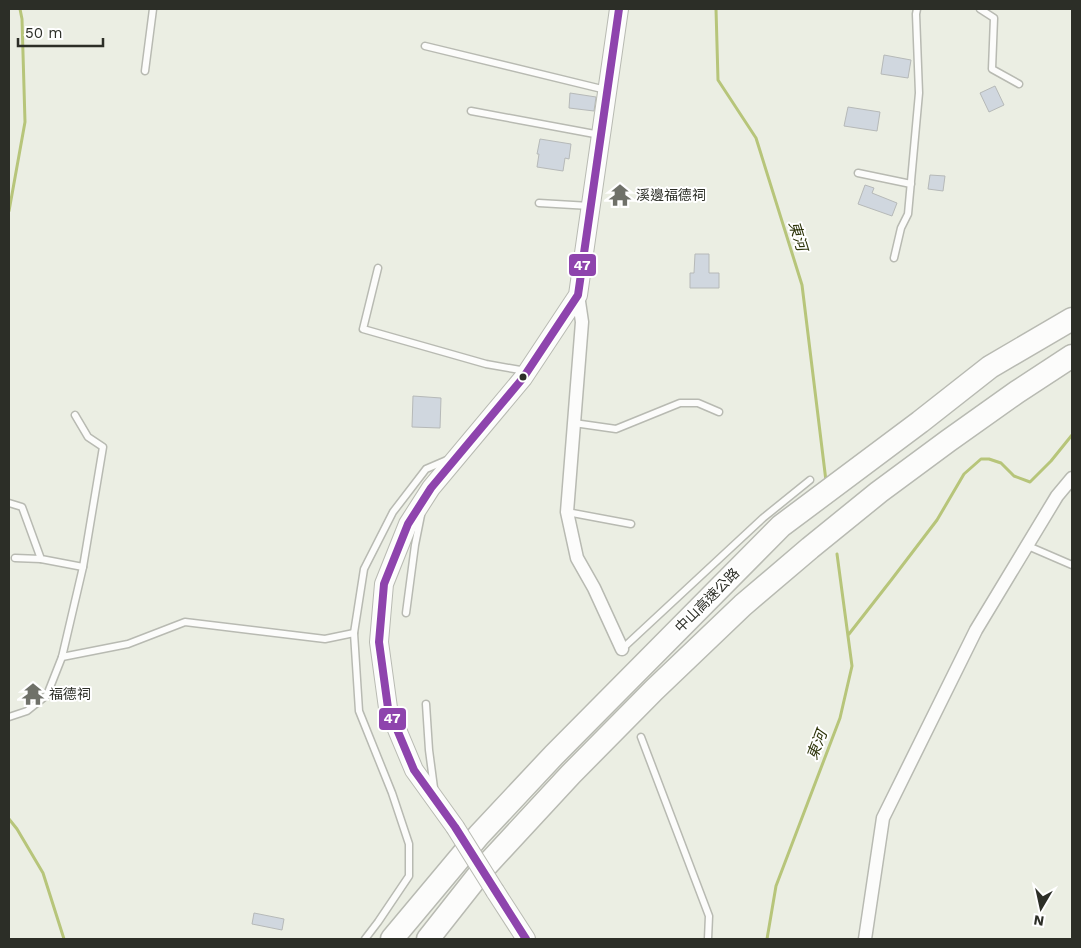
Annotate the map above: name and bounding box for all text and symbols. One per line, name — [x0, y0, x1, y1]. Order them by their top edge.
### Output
scale bar — [18, 15, 102, 47]
text: 50 m — [25, 24, 62, 42]
temple icon: 溪邊福德祠 — [607, 182, 633, 208]
place label: 溪邊福德祠 — [636, 187, 706, 203]
water label: 東河 — [785, 219, 812, 256]
line badge: 47 — [568, 253, 597, 277]
text: 47 — [574, 257, 591, 273]
unlabelled marker — [518, 372, 528, 382]
street label: 中山高速公路 — [672, 565, 742, 635]
temple icon: 福德祠 — [20, 681, 46, 707]
place label: 福德祠 — [49, 686, 91, 702]
line badge: 47 — [378, 707, 407, 731]
text: 47 — [384, 710, 401, 726]
water label: 東河 — [803, 725, 832, 762]
north arrow — [1016, 883, 1066, 933]
text: N — [1033, 912, 1045, 930]

